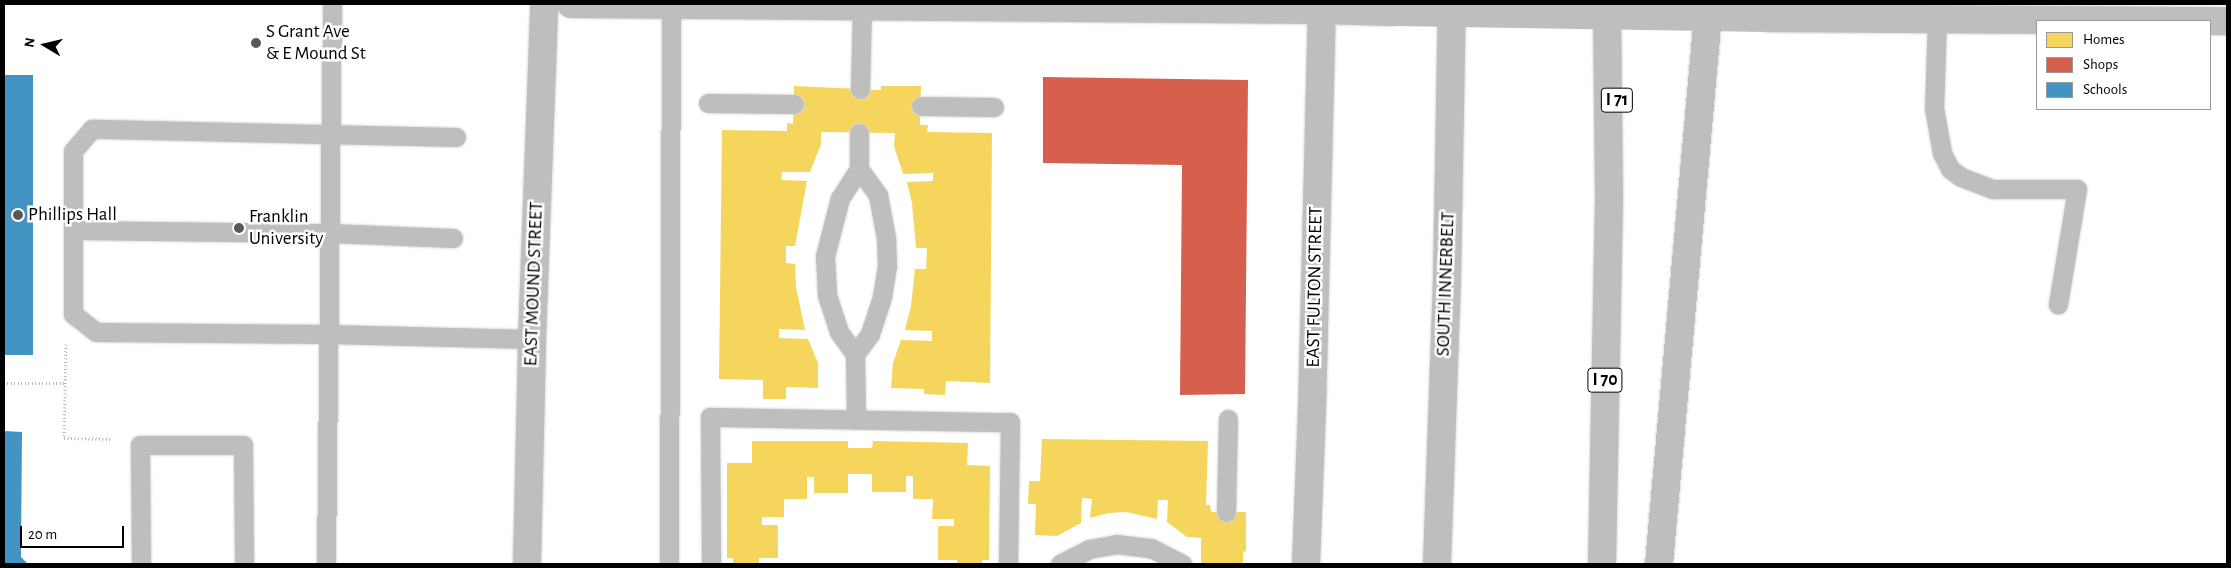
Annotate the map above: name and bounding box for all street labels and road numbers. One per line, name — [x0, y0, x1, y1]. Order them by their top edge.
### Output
road number: I 71 — [1601, 84, 1633, 116]
street label: EAST MOUND STREET — [520, 201, 548, 367]
street label: EAST FULTON STREET — [1302, 206, 1328, 368]
street label: SOUTH INNERBELT — [1432, 211, 1460, 357]
road number: I 70 — [1586, 364, 1624, 396]

